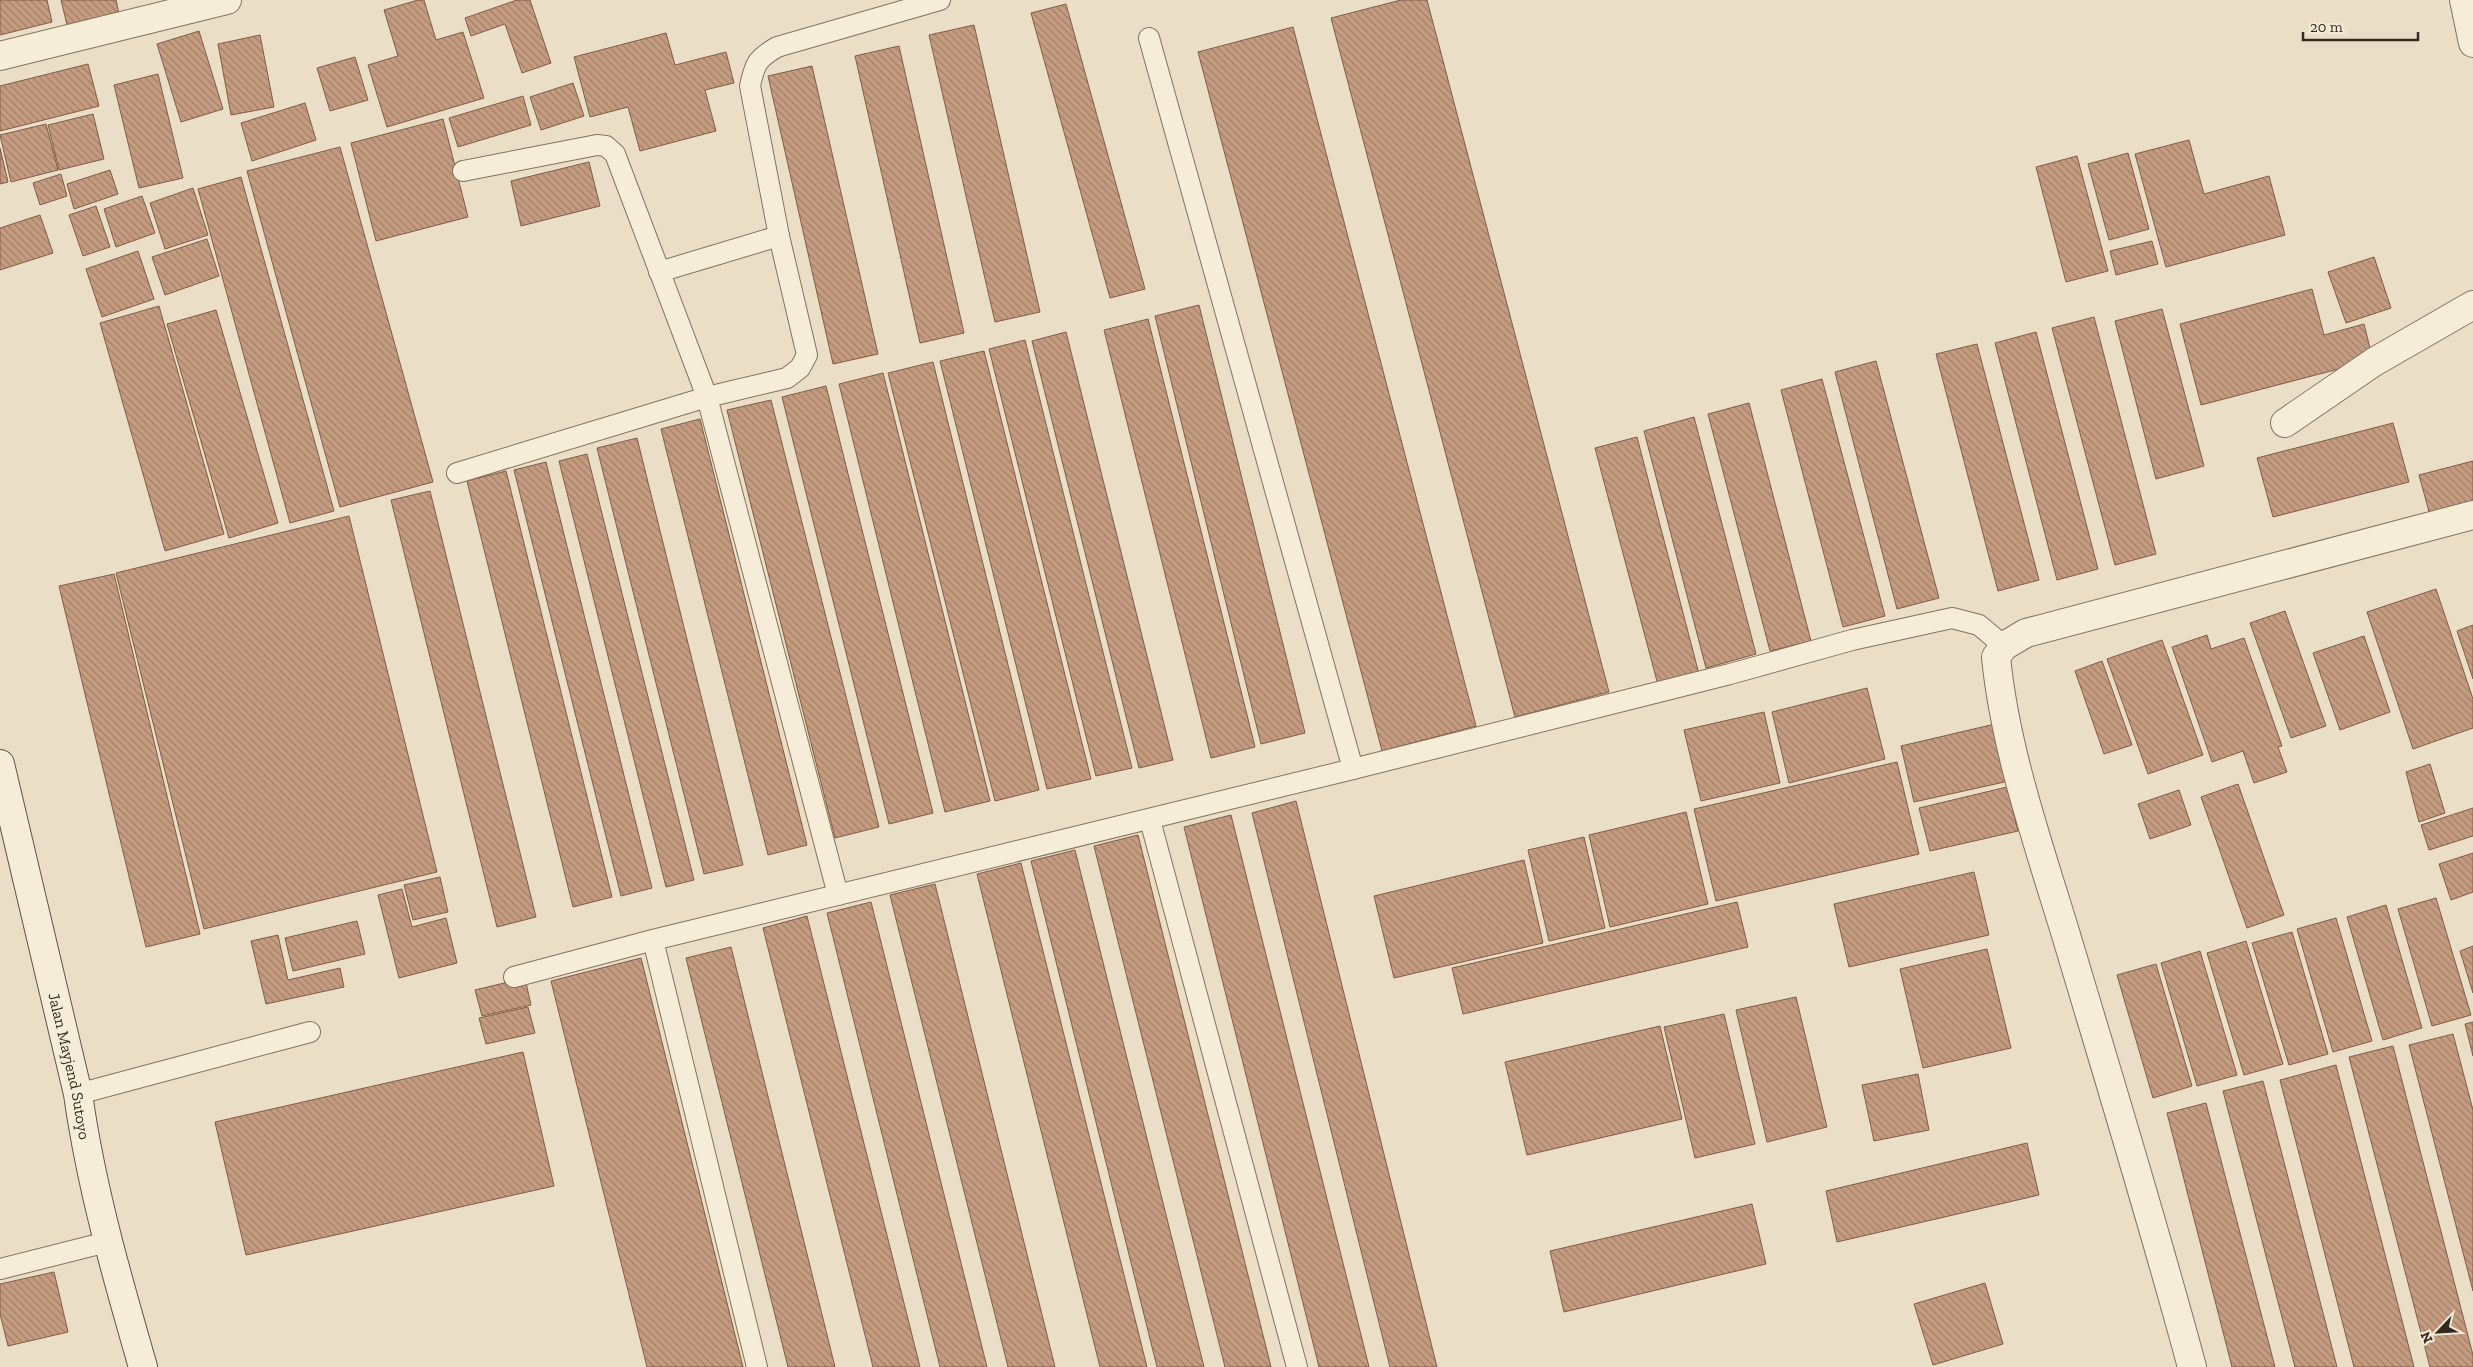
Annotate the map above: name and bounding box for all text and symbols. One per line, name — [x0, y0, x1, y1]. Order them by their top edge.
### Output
scale bar — [2303, 10, 2418, 42]
text: 20 m — [2310, 18, 2343, 36]
street label: Jalan Mayjend Sutoyo — [45, 991, 95, 1141]
north arrow — [2413, 1307, 2463, 1357]
text: N — [2417, 1329, 2437, 1346]

